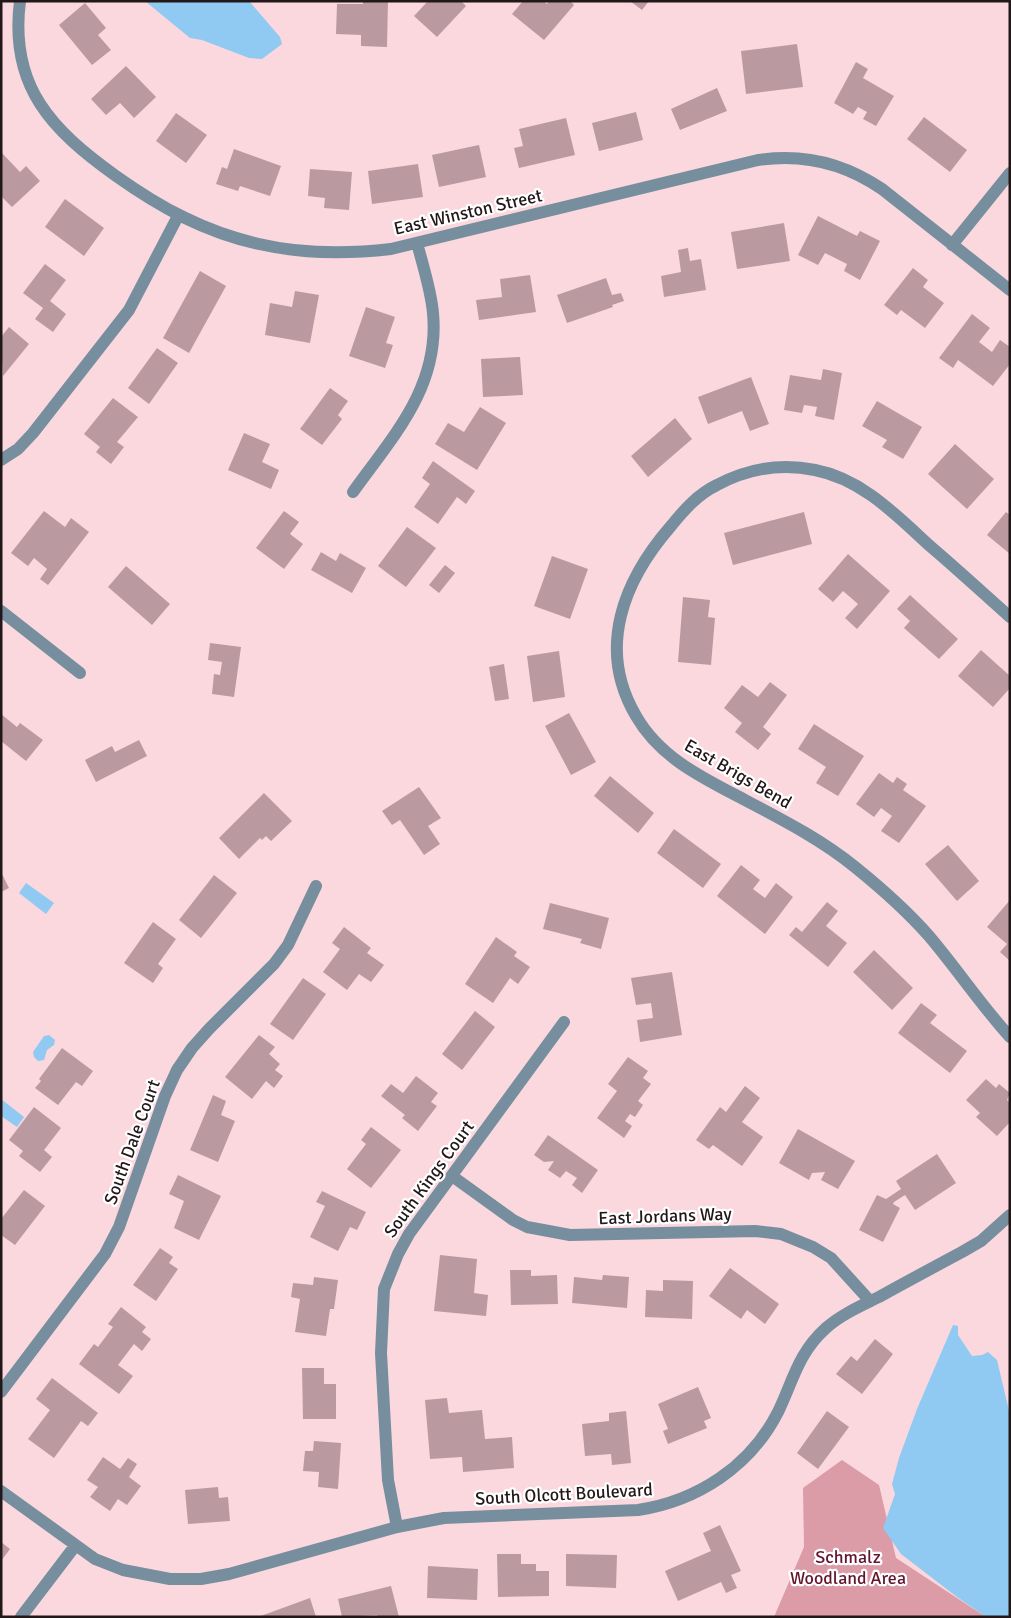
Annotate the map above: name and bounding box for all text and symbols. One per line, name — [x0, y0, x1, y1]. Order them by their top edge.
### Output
street label: East Winston Street — [392, 184, 544, 240]
street label: East Brigs Bend — [680, 734, 796, 814]
street label: South Dale Court — [99, 1077, 165, 1207]
street label: South Kings Court — [379, 1116, 479, 1242]
street label: East Jordans Way — [598, 1203, 733, 1229]
street label: South Olcott Boulevard — [475, 1478, 653, 1510]
park label: Schmalz Woodland Area — [790, 1546, 906, 1589]

